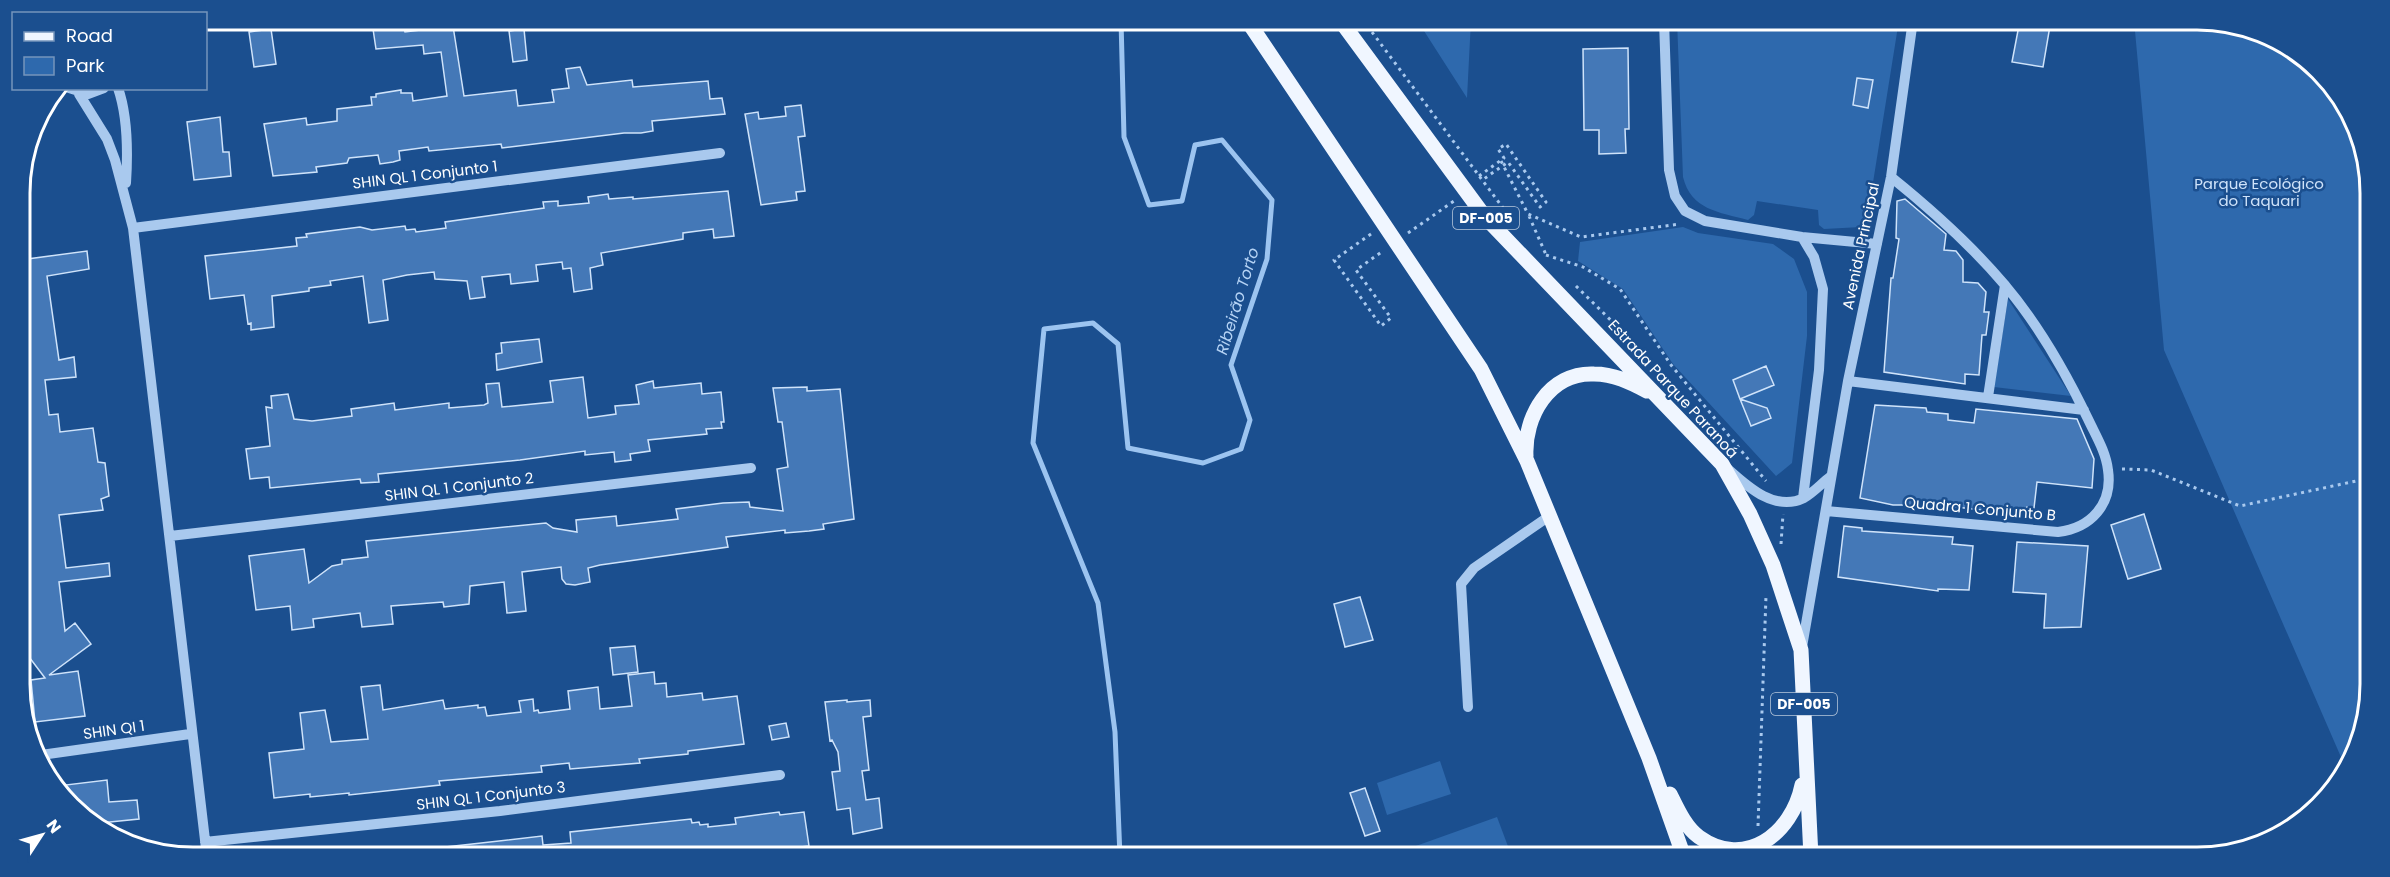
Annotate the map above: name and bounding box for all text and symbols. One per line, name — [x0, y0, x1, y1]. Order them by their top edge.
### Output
legend — [12, 12, 207, 90]
text: Road — [66, 23, 113, 48]
text: Park — [66, 53, 105, 78]
street label: SHIN QL 1 Conjunto 1 — [351, 155, 499, 194]
park label: Parque Ecológico do Taquari — [2194, 173, 2324, 211]
street label: Avenida Principal — [1837, 180, 1884, 312]
road number: DF-005 — [1453, 207, 1519, 229]
water label: Ribeirão Torto — [1210, 245, 1265, 358]
street label: Estrada Parque Paranoá — [1603, 315, 1743, 463]
street label: SHIN QL 1 Conjunto 2 — [383, 467, 535, 506]
street label: Quadra 1 Conjunto B — [1903, 491, 2057, 526]
road number: DF-005 — [1771, 693, 1837, 715]
street label: SHIN QI 1 — [82, 715, 146, 744]
street label: SHIN QL 1 Conjunto 3 — [415, 776, 567, 815]
north arrow — [12, 805, 72, 865]
text: N — [41, 815, 67, 838]

